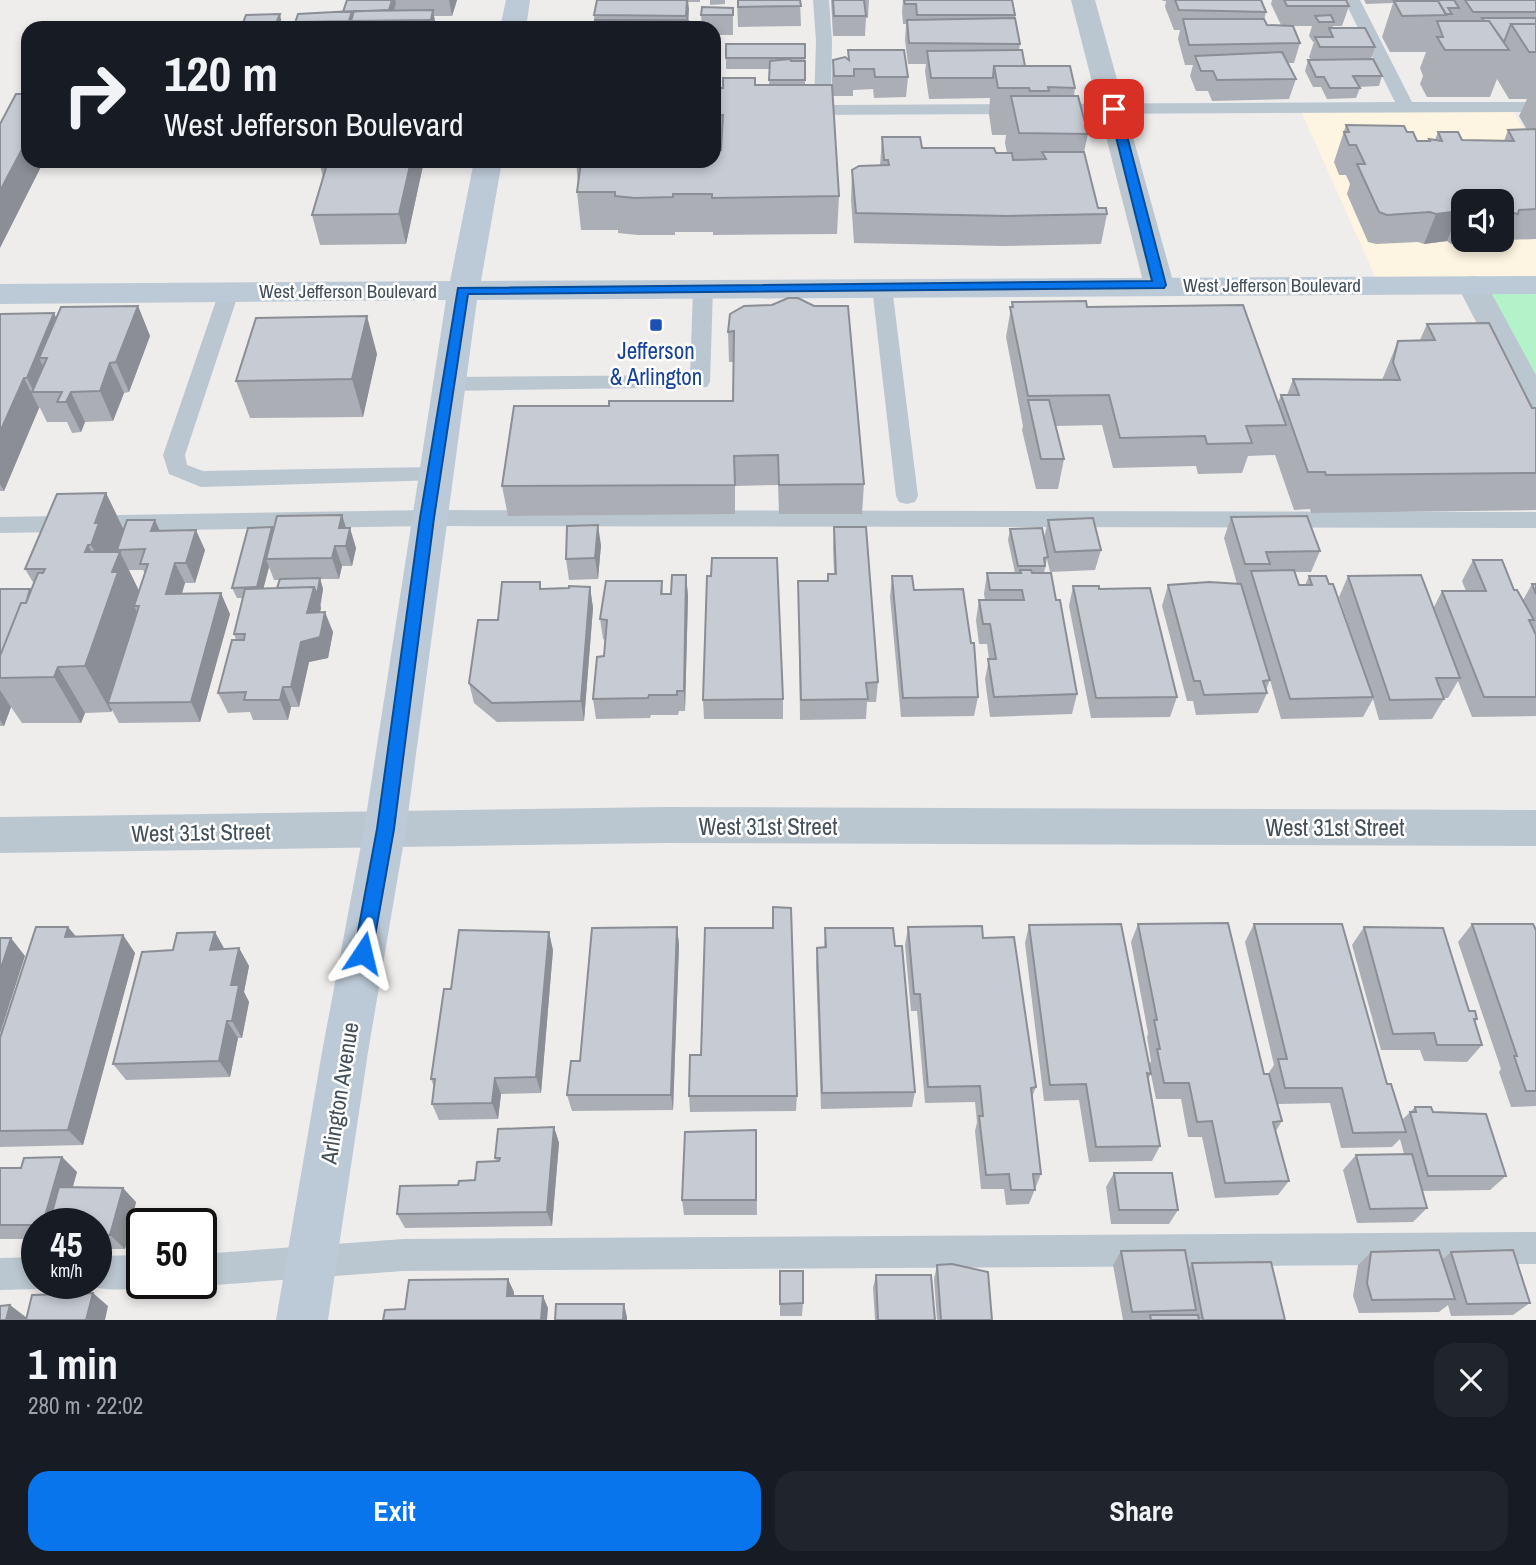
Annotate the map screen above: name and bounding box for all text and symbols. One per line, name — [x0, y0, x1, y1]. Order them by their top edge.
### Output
text: 120 m — [164, 40, 278, 106]
icon: right — [49, 49, 140, 140]
pin — [1084, 79, 1144, 139]
icon: arrive — [1095, 90, 1133, 128]
text: West Jefferson Boulevard — [164, 103, 464, 146]
map controls — [1451, 189, 1514, 252]
button: sound — [1451, 189, 1514, 252]
street label: West Jefferson Boulevard — [1183, 272, 1361, 298]
street label: West Jefferson Boulevard — [259, 278, 437, 304]
marker: Jefferson & Arlington — [648, 317, 664, 333]
place label: Jefferson & Arlington — [610, 335, 702, 392]
street label: West 31st Street — [698, 811, 838, 842]
street label: West 31st Street — [1265, 812, 1405, 843]
street label: West 31st Street — [131, 815, 271, 849]
position arrow — [326, 916, 400, 990]
street label: Arlington Avenue — [312, 1020, 366, 1167]
speed limit sign: 50 — [126, 1208, 217, 1299]
text: 45 — [51, 1221, 82, 1268]
text: km/h — [51, 1258, 83, 1283]
text: 1 min — [28, 1336, 118, 1392]
button: close — [1434, 1343, 1508, 1417]
text: 280 m · 22:02 — [28, 1390, 143, 1421]
button: Exit — [28, 1471, 761, 1551]
button: Share — [775, 1471, 1508, 1551]

